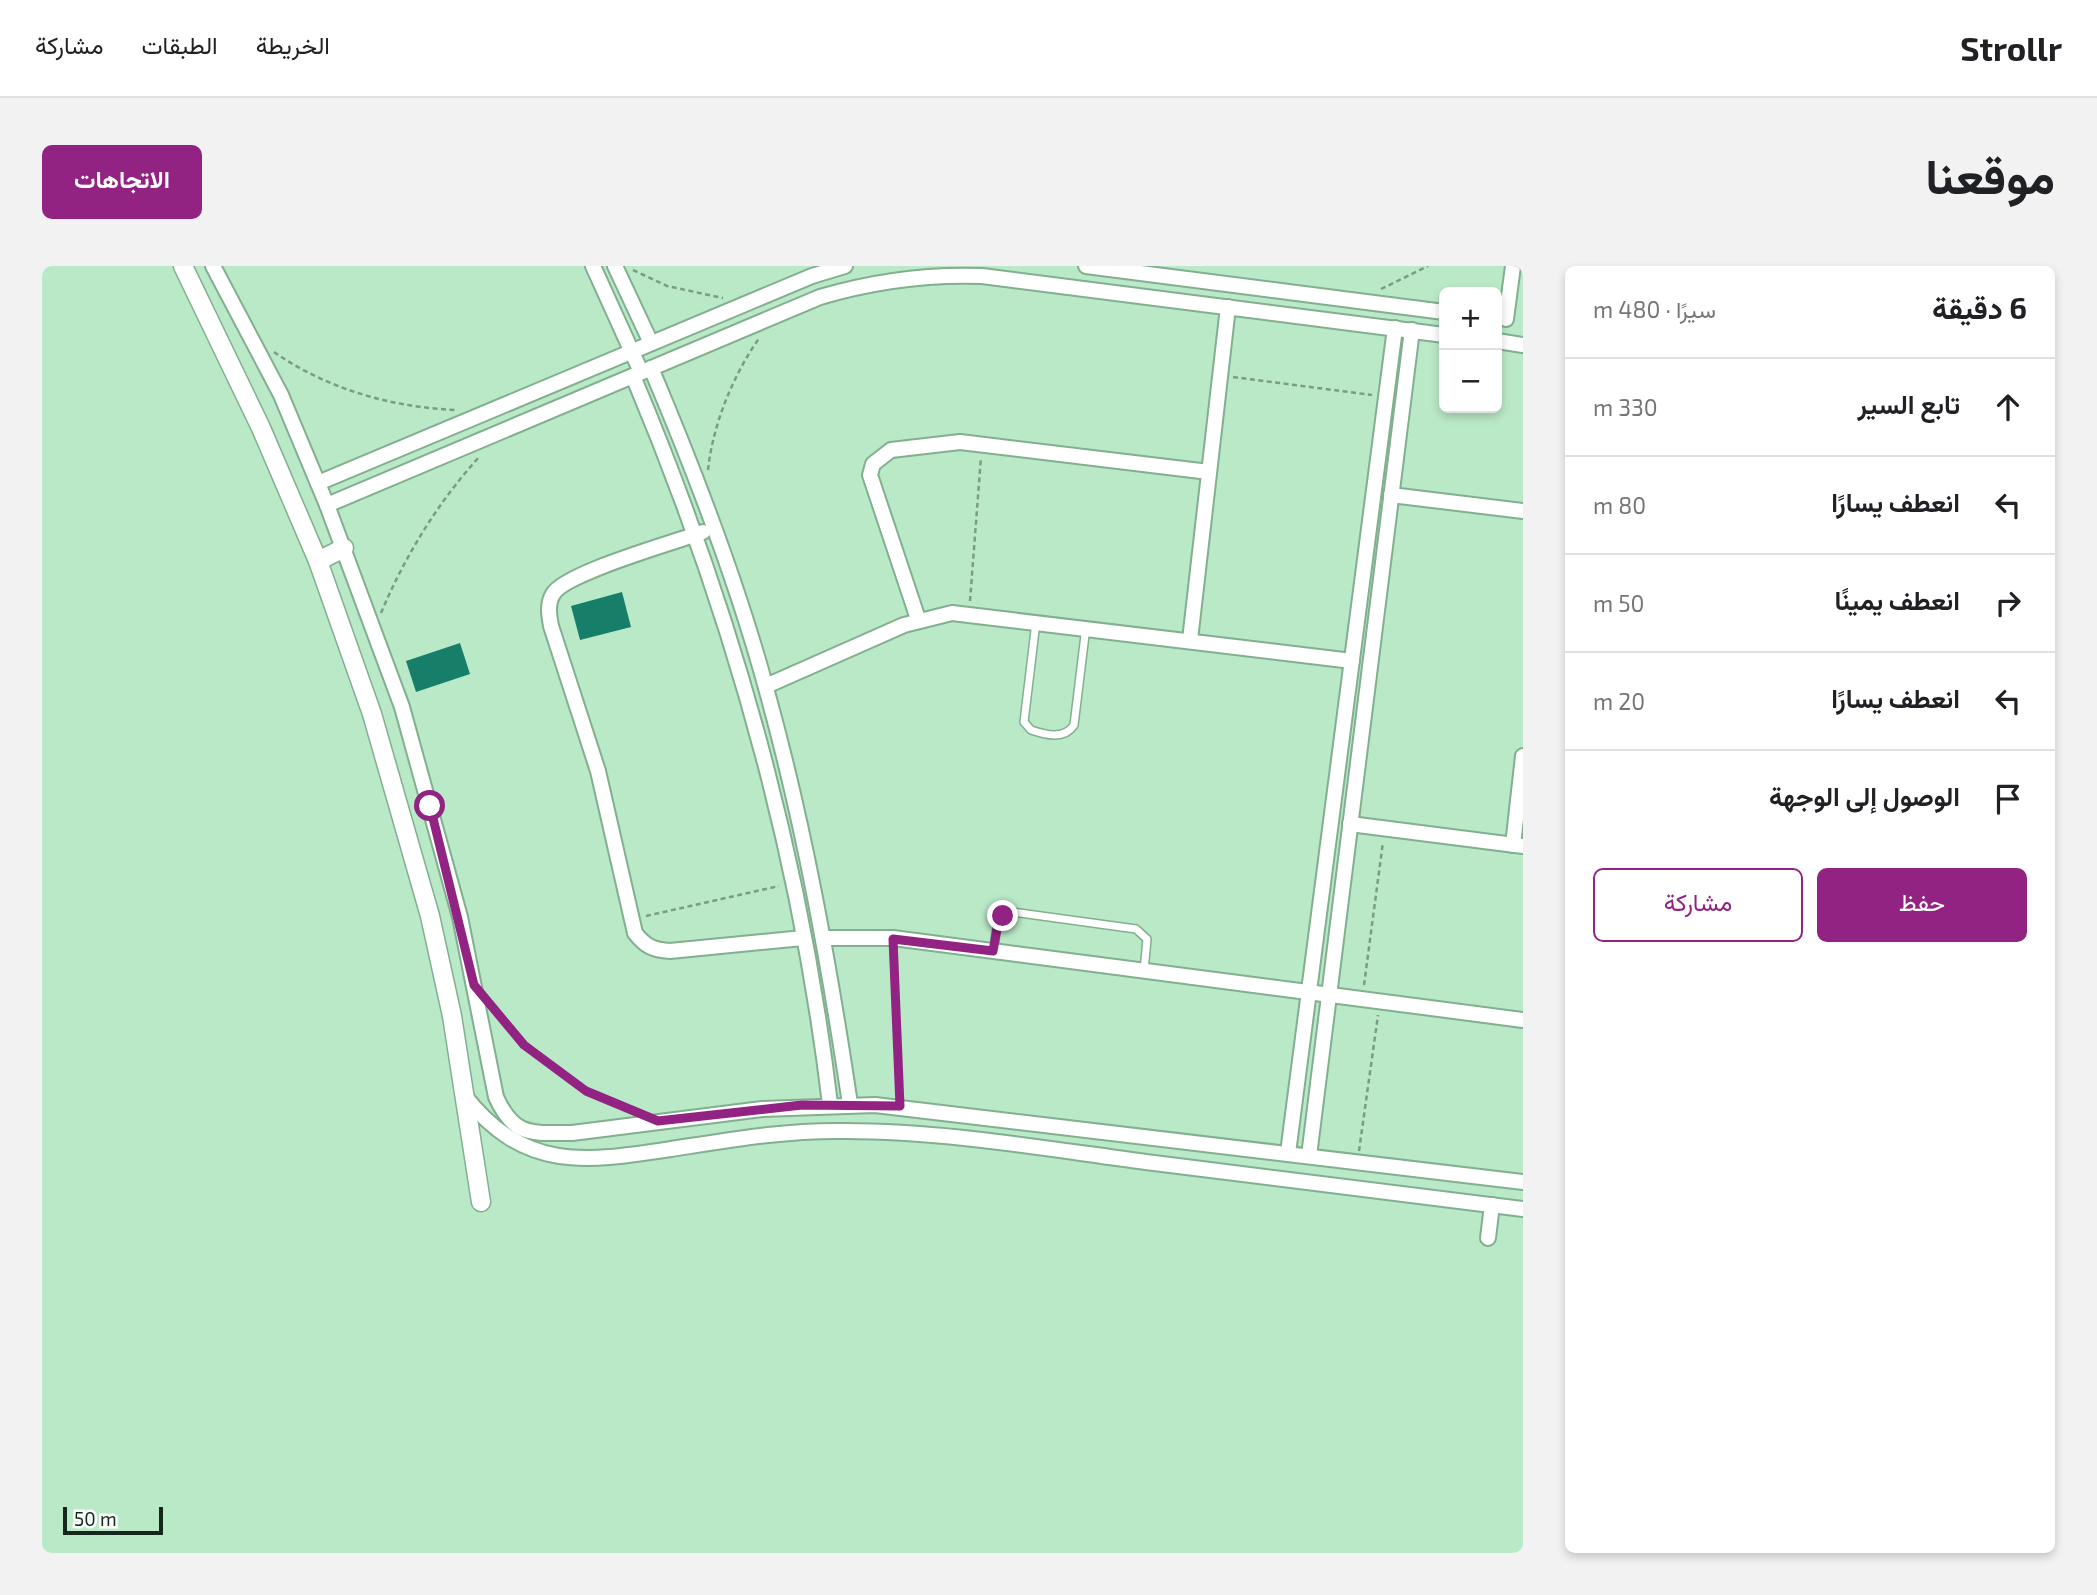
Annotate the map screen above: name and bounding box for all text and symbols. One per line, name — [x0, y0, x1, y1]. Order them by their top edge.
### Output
text: Strollr — [1960, 28, 2062, 68]
text: مشاركة — [35, 30, 103, 59]
text: الطبقات — [141, 30, 218, 59]
text: الخريطة — [256, 30, 330, 59]
button: الاتجاهات — [42, 145, 202, 219]
text: موقعنا — [1925, 145, 2055, 204]
map controls — [1439, 287, 1502, 413]
button: + — [1439, 287, 1502, 350]
text: 6 دقيقة — [1932, 289, 2027, 325]
text: سيرًا · 480 m — [1593, 295, 1716, 323]
button: − — [1439, 350, 1502, 413]
text: تابع السير — [1857, 388, 1960, 419]
icon: ahead — [1989, 388, 2027, 426]
text: 330 m — [1593, 393, 1658, 421]
text: انعطف يسارًا — [1831, 486, 1960, 517]
icon: left — [1989, 486, 2027, 524]
text: 80 m — [1593, 491, 1646, 519]
text: انعطف يمينًا — [1835, 584, 1960, 615]
icon: right — [1989, 584, 2027, 622]
text: 50 m — [1593, 589, 1645, 617]
text: انعطف يسارًا — [1831, 682, 1960, 713]
icon: left — [1989, 682, 2027, 720]
text: 20 m — [1593, 687, 1645, 715]
text: الوصول إلى الوجهة — [1769, 780, 1960, 811]
icon: arrive — [1989, 780, 2027, 818]
route start — [414, 790, 445, 821]
button: مشاركة — [1593, 868, 1803, 942]
button: حفظ — [1817, 868, 2027, 942]
route end — [987, 900, 1018, 931]
scale bar — [63, 1504, 163, 1536]
text: 50 m — [74, 1507, 117, 1530]

